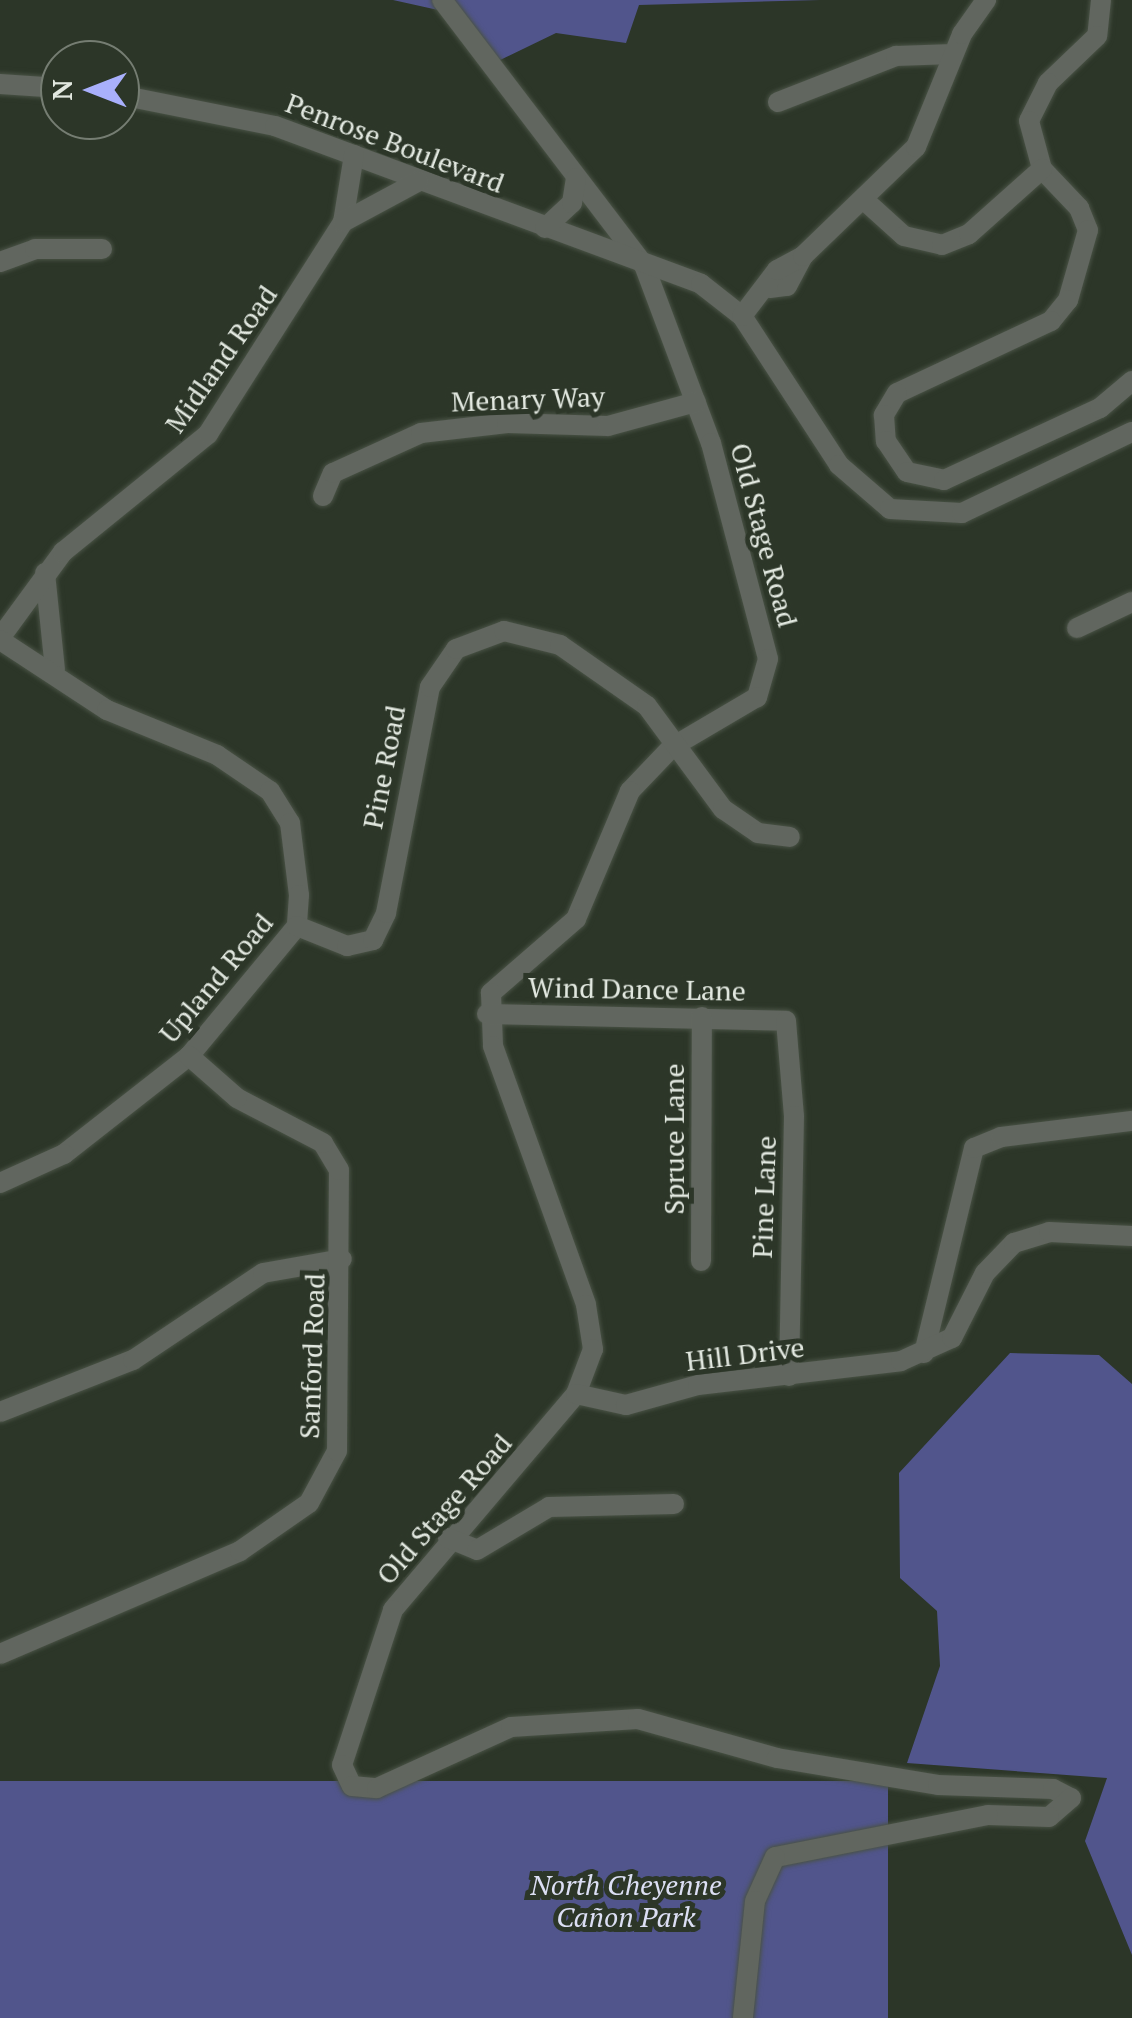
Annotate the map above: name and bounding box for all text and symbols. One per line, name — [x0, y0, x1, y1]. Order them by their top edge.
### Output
north arrow — [40, 40, 140, 140]
text: N — [43, 79, 80, 101]
street label: Penrose Boulevard — [281, 86, 509, 200]
street label: Midland Road — [158, 279, 284, 439]
street label: Menary Way — [451, 380, 605, 418]
street label: Old Stage Road — [723, 439, 805, 631]
street label: Pine Road — [356, 702, 412, 832]
street label: Upland Road — [152, 906, 280, 1050]
street label: Wind Dance Lane — [528, 970, 746, 1008]
street label: Spruce Lane — [657, 1063, 691, 1215]
street label: Pine Lane — [745, 1135, 783, 1259]
street label: Sanford Road — [292, 1273, 332, 1439]
street label: Hill Drive — [684, 1330, 806, 1378]
street label: Old Stage Road — [369, 1427, 519, 1591]
park label: North Cheyenne Cañon Park — [530, 1868, 722, 1934]

